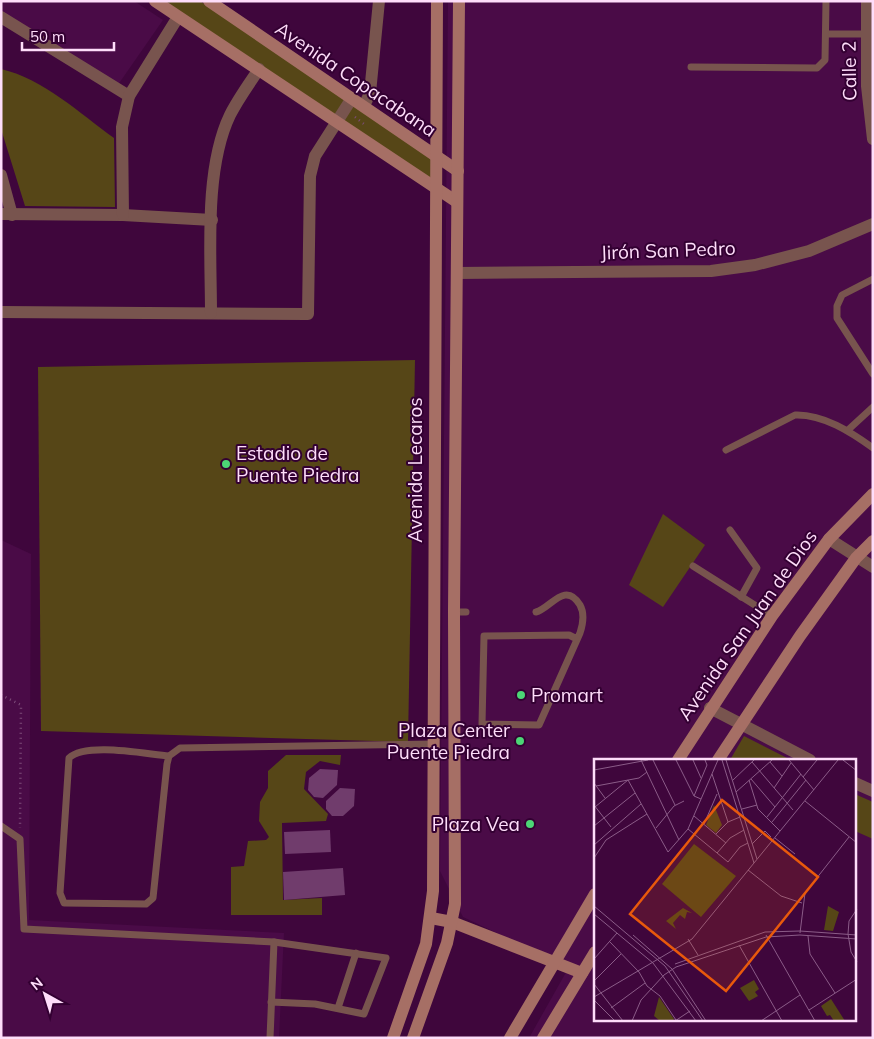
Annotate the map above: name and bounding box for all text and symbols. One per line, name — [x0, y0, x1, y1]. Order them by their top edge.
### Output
street label: Avenida Copacabana — [271, 16, 441, 142]
scale bar — [22, 20, 115, 52]
text: 50 m — [30, 27, 65, 46]
street label: Calle 2 — [836, 41, 862, 101]
street label: Jirón San Pedro — [600, 236, 736, 264]
street label: Avenida Lecaros — [403, 397, 427, 543]
place label: Estadio de Puente Piedra — [236, 441, 359, 487]
marker: Estadio de Puente Piedra — [220, 458, 232, 470]
street label: Avenida San Juan de Dios — [672, 525, 822, 725]
place label: Promart — [531, 683, 603, 707]
marker: Promart — [515, 689, 527, 701]
place label: Plaza Center Puente Piedra — [387, 718, 510, 764]
marker: Plaza Center Puente Piedra — [514, 735, 526, 747]
inset map — [594, 759, 856, 1022]
place label: Plaza Vea — [432, 812, 520, 836]
marker: Plaza Vea — [524, 818, 536, 830]
north arrow — [20, 969, 70, 1019]
text: N — [27, 974, 47, 994]

